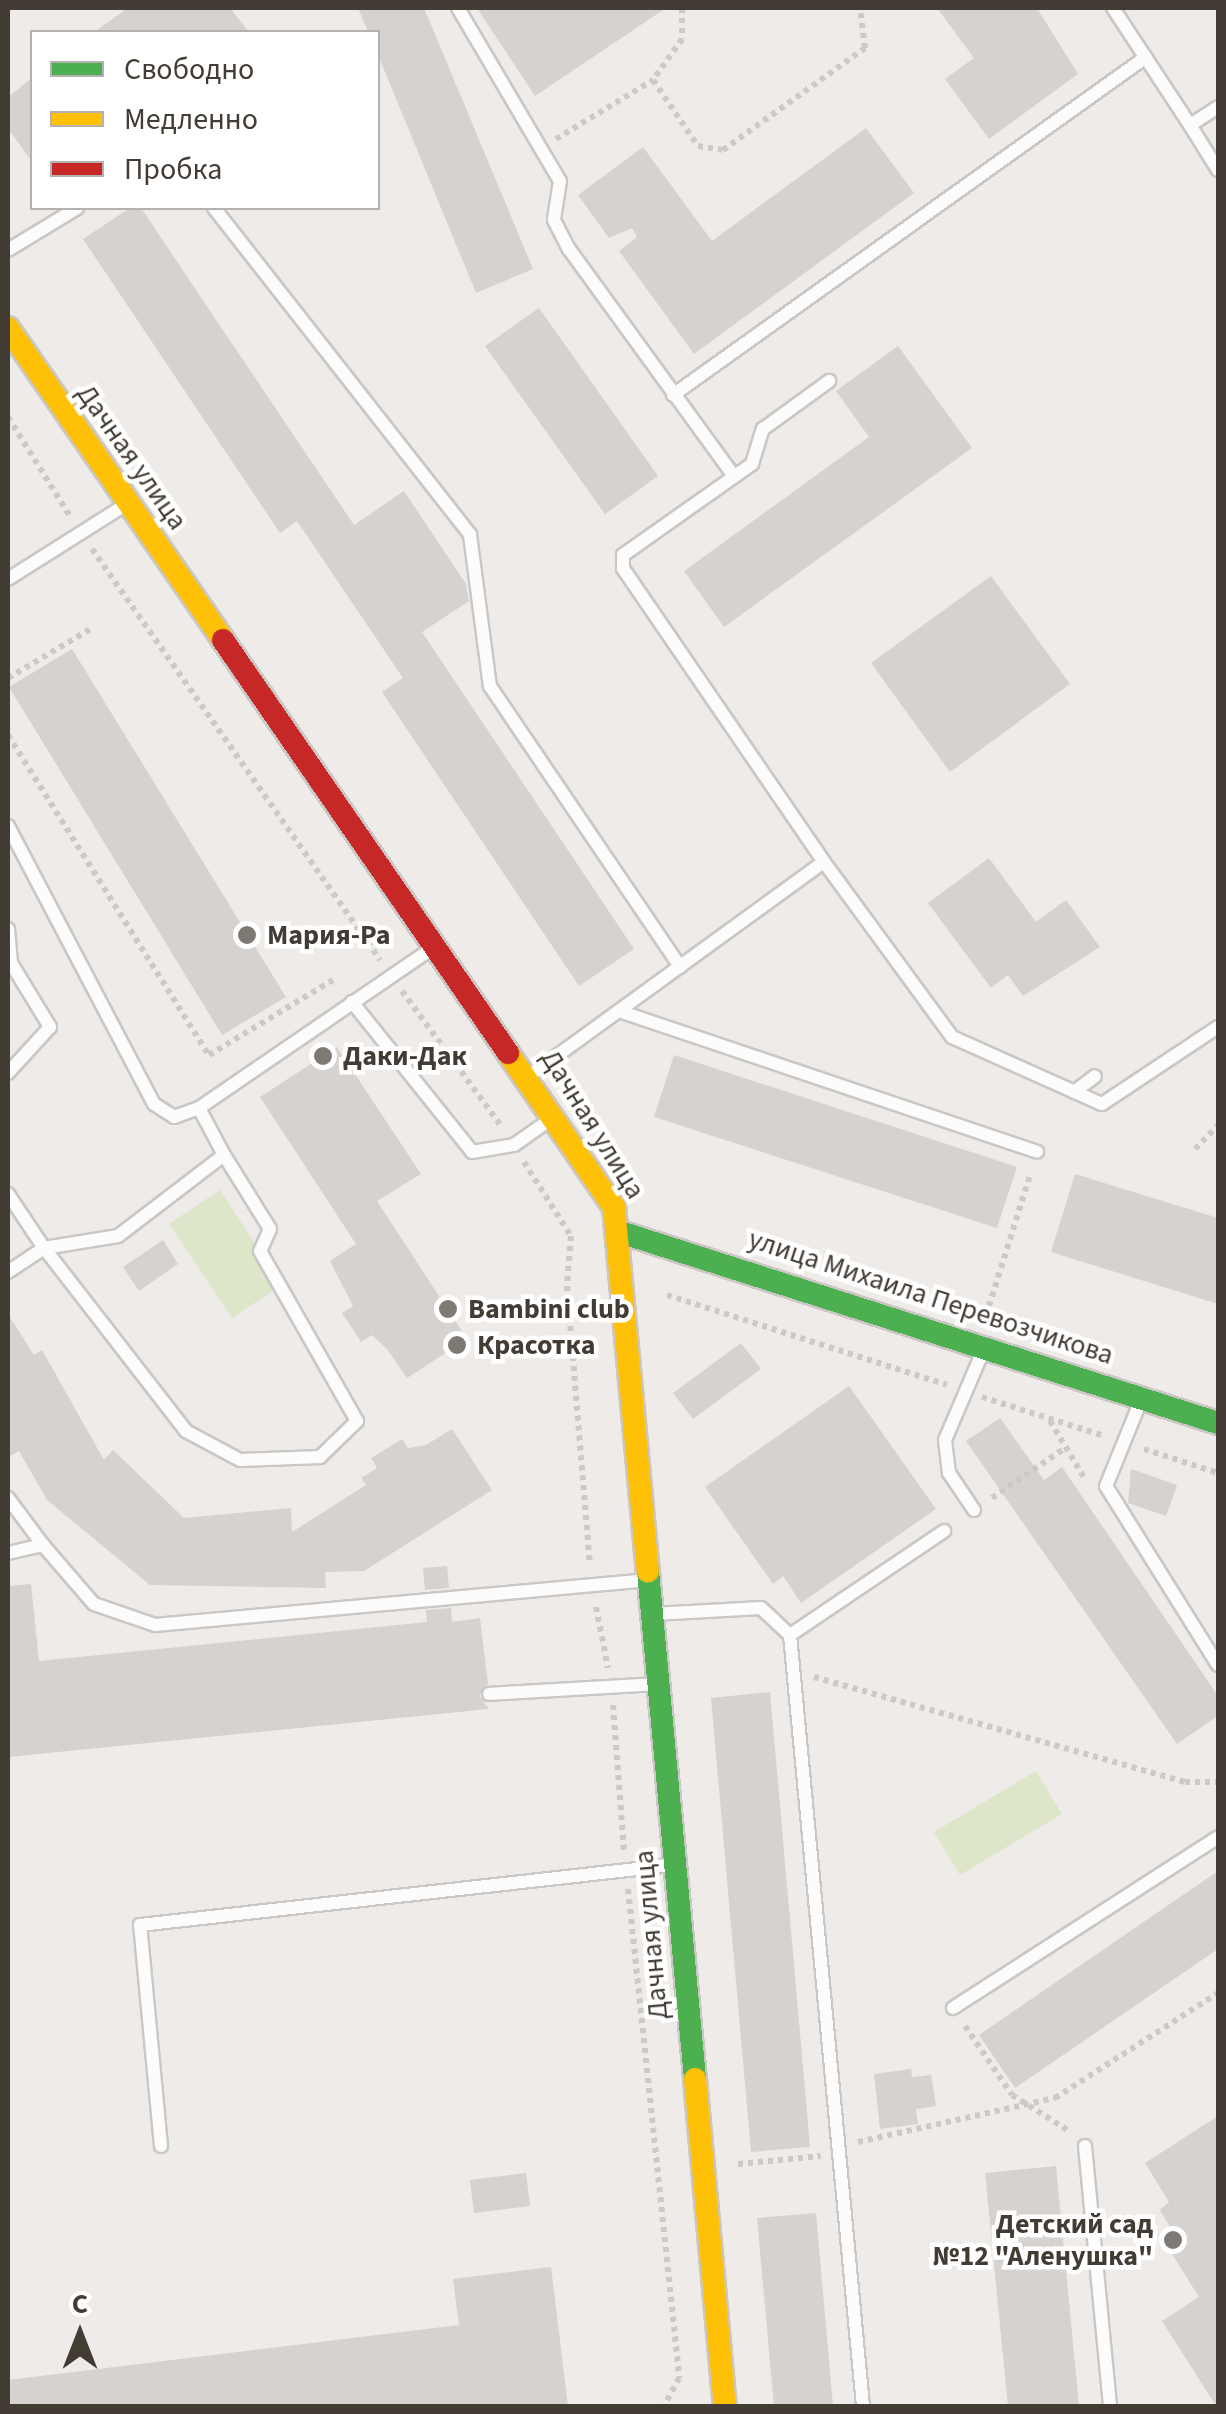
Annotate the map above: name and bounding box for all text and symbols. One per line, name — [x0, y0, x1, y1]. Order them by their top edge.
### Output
legend — [30, 30, 380, 210]
text: Свободно — [124, 48, 254, 91]
text: Медленно — [124, 98, 258, 141]
text: Пробка — [124, 148, 222, 191]
street label: Дачная улица — [70, 378, 194, 536]
place label: Мария-Ра — [267, 918, 391, 952]
marker: Мария-Ра — [236, 924, 258, 946]
place label: Даки-Дак — [343, 1039, 467, 1073]
street label: Дачная улица — [534, 1043, 652, 1205]
marker: Даки-Дак — [312, 1045, 334, 1067]
street label: улица Михаила Перевозчикова — [744, 1222, 1118, 1372]
place label: Bambini club — [468, 1292, 630, 1326]
marker: Bambini club — [437, 1298, 459, 1320]
place label: Красотка — [477, 1328, 595, 1362]
marker: Красотка — [446, 1334, 468, 1356]
street label: Дачная улица — [627, 1849, 675, 2021]
place label: Детский сад №12 "Аленушка" — [932, 2207, 1153, 2273]
marker: Детский сад №12 "Аленушка" — [1162, 2229, 1184, 2251]
north arrow — [30, 2284, 130, 2384]
text: С — [72, 2284, 88, 2324]

